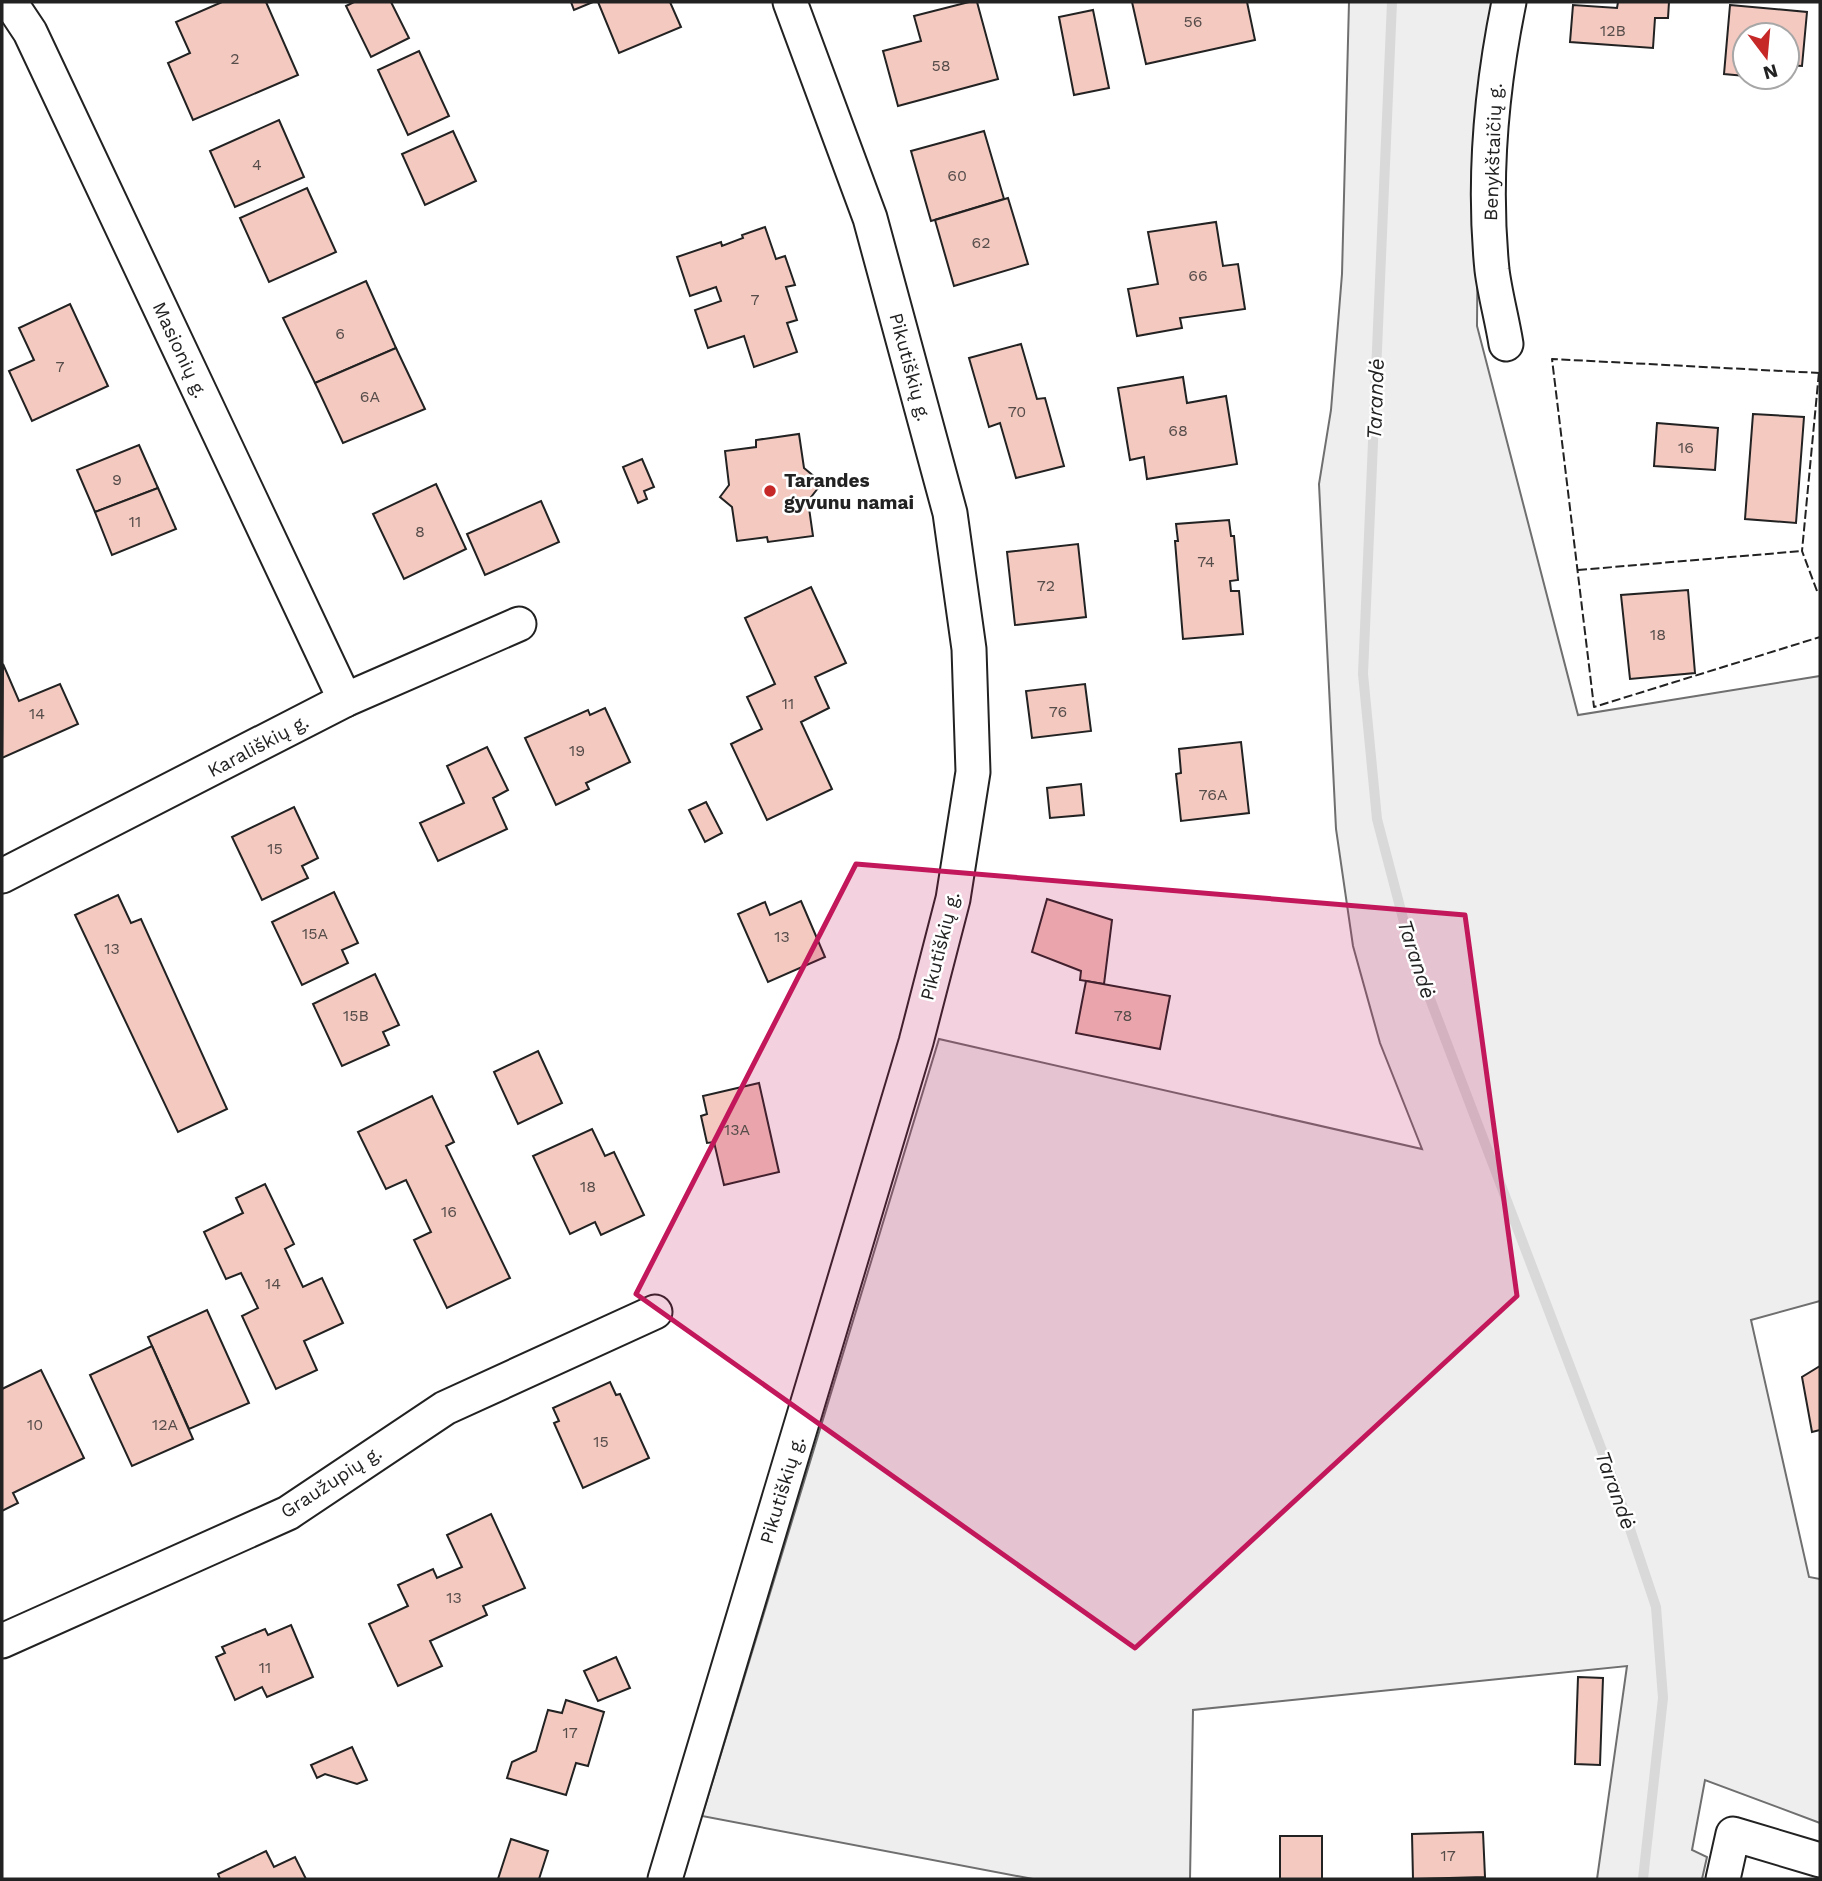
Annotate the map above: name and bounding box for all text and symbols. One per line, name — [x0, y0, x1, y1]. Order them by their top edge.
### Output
house number: 56 — [1183, 12, 1203, 31]
house number: 12B — [1600, 21, 1626, 40]
north arrow — [1731, 21, 1801, 91]
house number: 2 — [230, 49, 240, 68]
house number: 58 — [931, 56, 951, 75]
text: N — [1761, 59, 1780, 85]
street label: Benykštaičių g. — [1479, 83, 1507, 221]
house number: 4 — [252, 155, 262, 174]
house number: 60 — [947, 166, 967, 185]
house number: 62 — [971, 233, 991, 252]
house number: 66 — [1188, 266, 1208, 285]
house number: 7 — [751, 290, 760, 309]
street label: Masionių g. — [148, 298, 212, 402]
street label: Pikutiškių g. — [884, 310, 936, 424]
house number: 6 — [335, 324, 345, 343]
house number: 7 — [56, 357, 65, 376]
water label: Tarandė — [1361, 358, 1389, 440]
house number: 6A — [360, 387, 381, 406]
house number: 70 — [1008, 402, 1026, 421]
house number: 68 — [1168, 421, 1188, 440]
house number: 16 — [1678, 438, 1694, 457]
place label: Tarandes gyvunu namai — [784, 469, 914, 514]
house number: 9 — [112, 470, 122, 489]
marker: Tarandes gyvunu namai — [762, 483, 778, 499]
house number: 11 — [129, 512, 141, 531]
house number: 8 — [415, 522, 425, 541]
house number: 74 — [1197, 552, 1215, 571]
house number: 72 — [1037, 576, 1055, 595]
house number: 18 — [1650, 625, 1666, 644]
house number: 11 — [782, 694, 794, 713]
house number: 76 — [1049, 702, 1067, 721]
house number: 14 — [29, 704, 45, 723]
street label: Karališkių g. — [203, 710, 313, 782]
house number: 19 — [569, 741, 585, 760]
house number: 76A — [1199, 785, 1228, 804]
house number: 15 — [267, 839, 283, 858]
street label: Pikutiškių g. — [915, 889, 965, 1003]
water label: Tarandė — [1392, 916, 1442, 1002]
house number: 15A — [302, 924, 328, 943]
house number: 13 — [774, 927, 790, 946]
house number: 13 — [104, 939, 120, 958]
house number: 15B — [343, 1006, 369, 1025]
house number: 78 — [1114, 1006, 1132, 1025]
house number: 13A — [724, 1120, 750, 1139]
house number: 18 — [580, 1177, 596, 1196]
house number: 16 — [441, 1202, 457, 1221]
house number: 14 — [265, 1274, 281, 1293]
house number: 10 — [27, 1415, 43, 1434]
house number: 12A — [152, 1415, 178, 1434]
house number: 15 — [593, 1432, 609, 1451]
street label: Pikutiškių g. — [755, 1433, 809, 1547]
street label: Graužupių g. — [276, 1441, 386, 1523]
water label: Tarandė — [1590, 1447, 1642, 1533]
house number: 13 — [446, 1588, 462, 1607]
house number: 11 — [259, 1658, 271, 1677]
house number: 17 — [562, 1723, 578, 1742]
house number: 17 — [1440, 1846, 1456, 1865]

